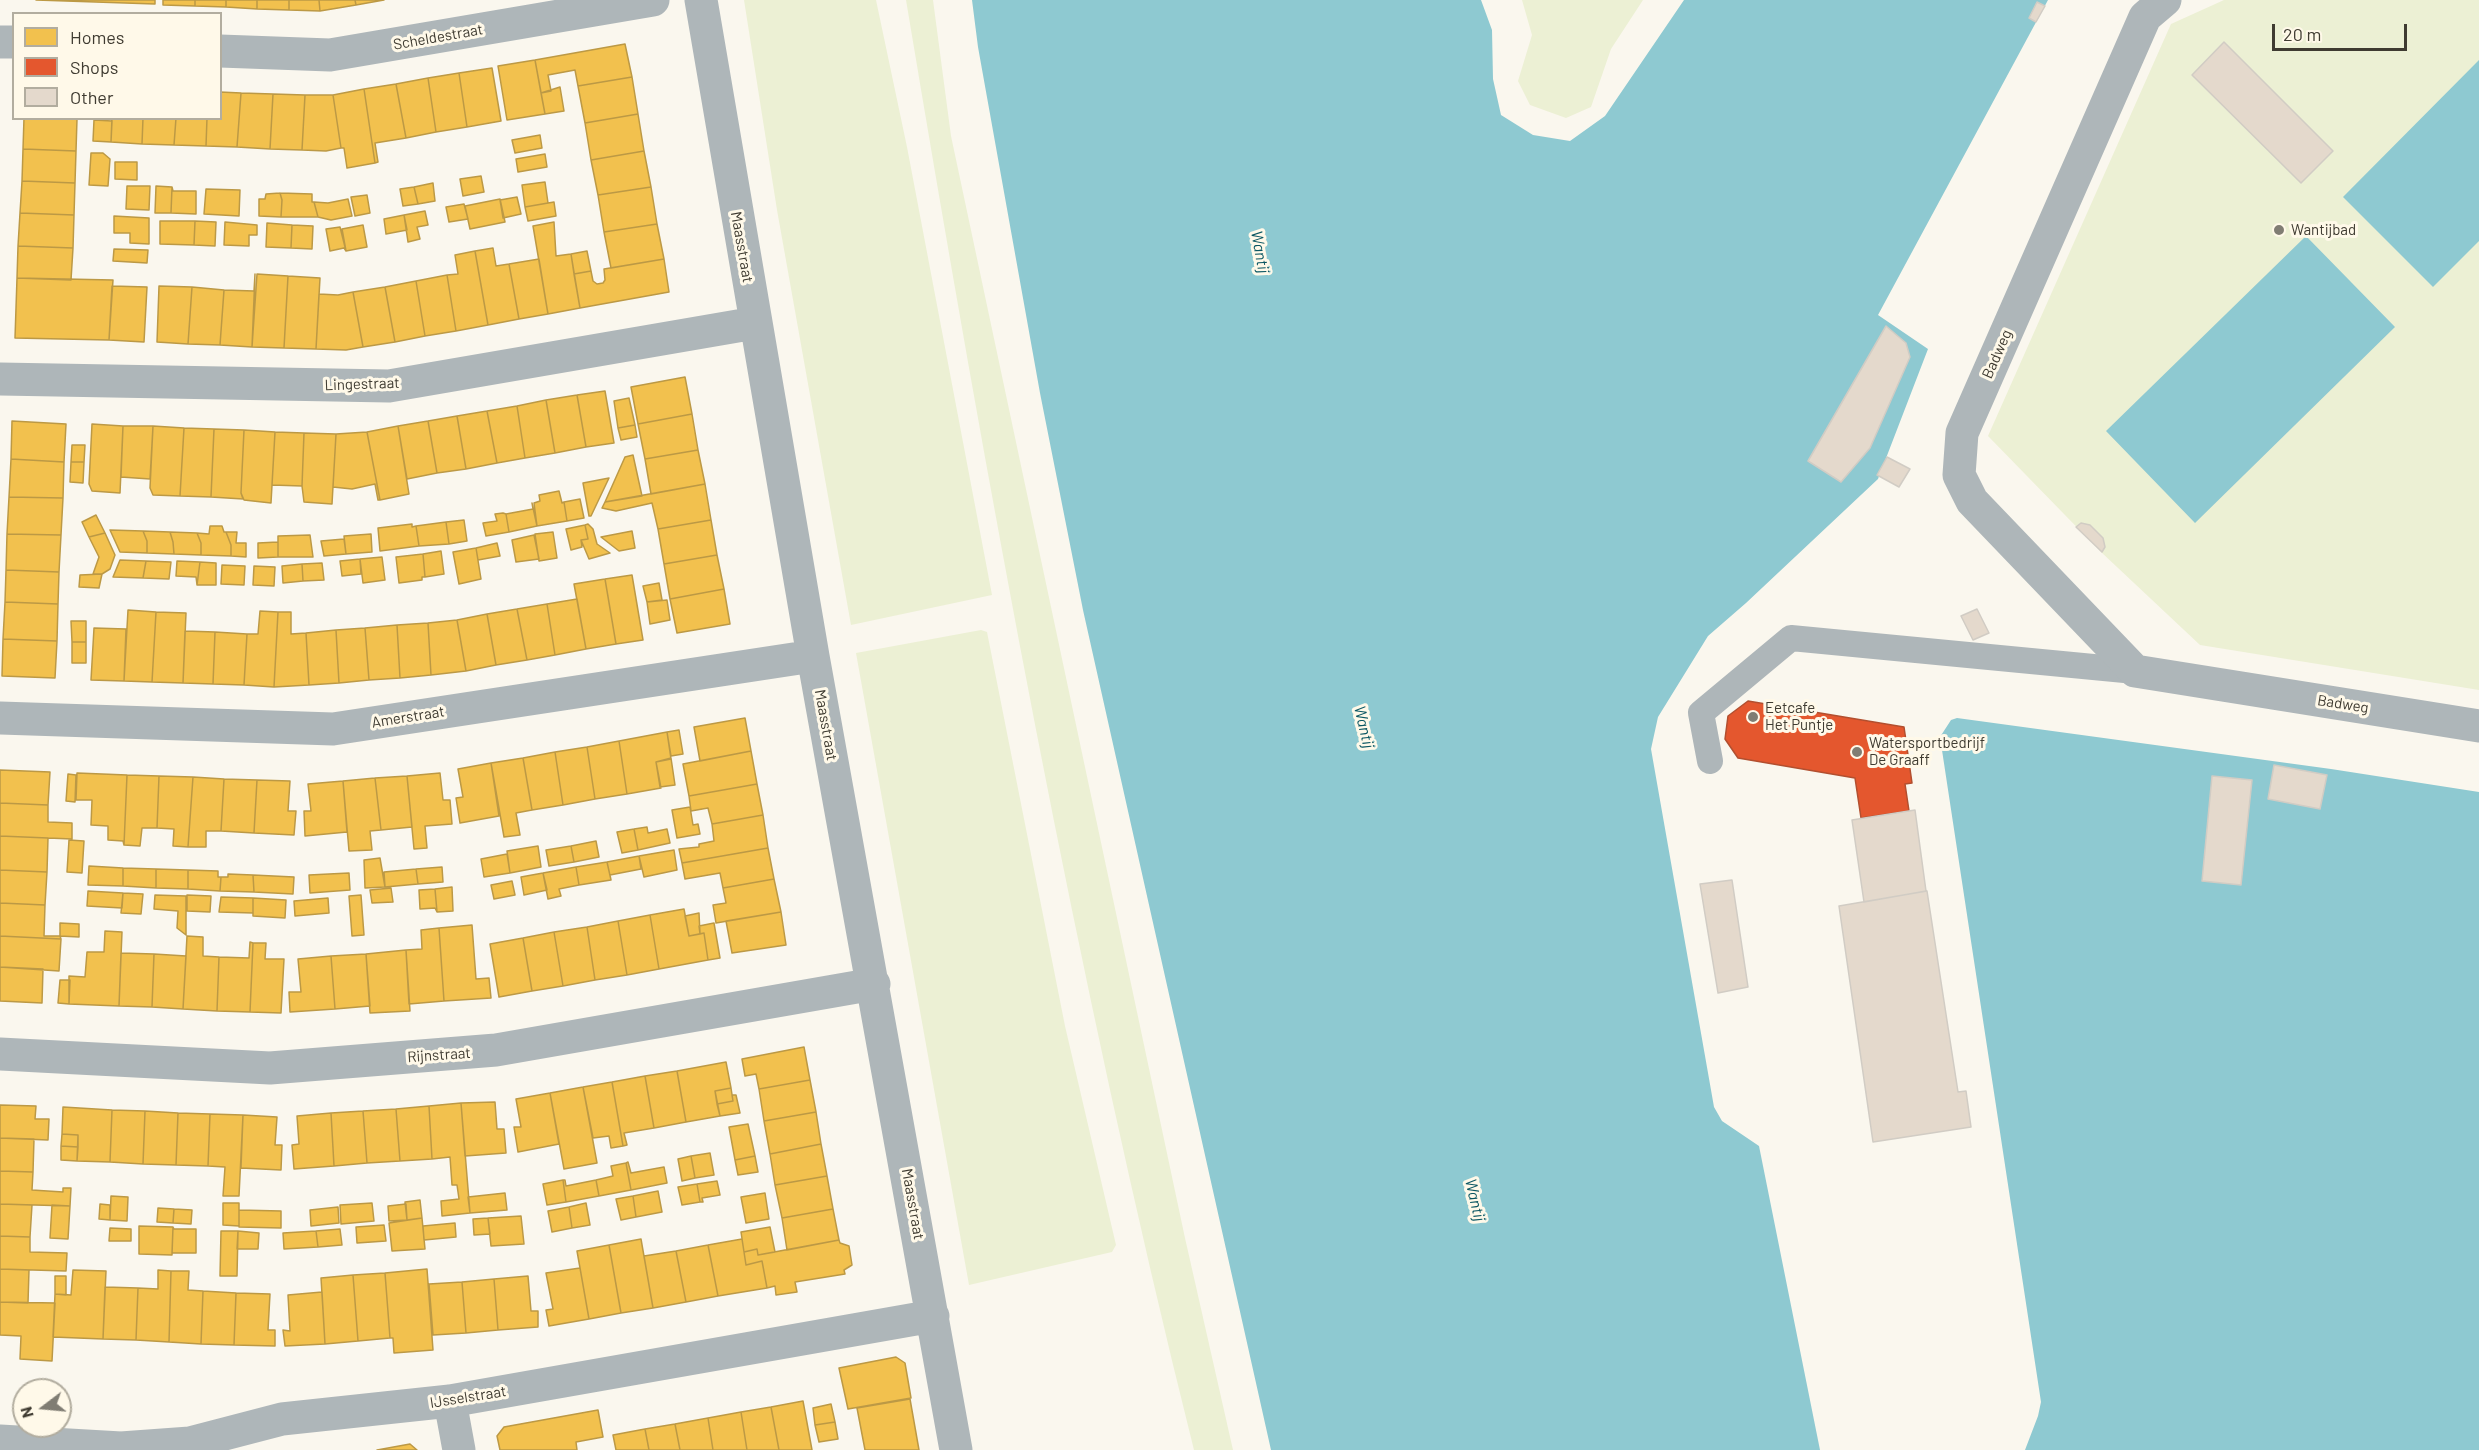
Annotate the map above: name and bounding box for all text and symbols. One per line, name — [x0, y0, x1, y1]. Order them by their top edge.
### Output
legend — [12, 12, 222, 120]
scale bar — [2275, 12, 2410, 50]
street label: Scheldestraat — [392, 20, 484, 54]
text: 20 m — [2283, 23, 2321, 45]
text: Homes — [70, 26, 124, 48]
text: Shops — [70, 56, 119, 78]
text: Other — [70, 86, 113, 108]
street label: Maasstraat — [727, 210, 757, 284]
place label: Wantijbad — [2291, 221, 2356, 239]
marker: Wantijbad — [2272, 223, 2286, 237]
water label: Wantij — [1247, 229, 1273, 275]
street label: Badweg — [1978, 327, 2016, 381]
street label: Lingestraat — [324, 374, 400, 394]
street label: Maasstraat — [811, 688, 841, 762]
street label: Badweg — [2316, 691, 2370, 717]
place label: Eetcafe Het Puntje — [1765, 699, 1833, 734]
street label: Amerstraat — [370, 702, 446, 732]
water label: Wantij — [1350, 704, 1378, 750]
marker: Eetcafe Het Puntje — [1746, 710, 1760, 724]
place label: Watersportbedrijf De Graaff — [1869, 734, 1985, 769]
marker: Watersportbedrijf De Graaff — [1850, 745, 1864, 759]
street label: Rijnstraat — [407, 1044, 471, 1066]
street label: Maasstraat — [898, 1167, 928, 1241]
water label: Wantij — [1461, 1177, 1489, 1223]
north arrow — [12, 1378, 72, 1438]
street label: IJsselstraat — [429, 1382, 507, 1412]
text: N — [16, 1405, 37, 1420]

